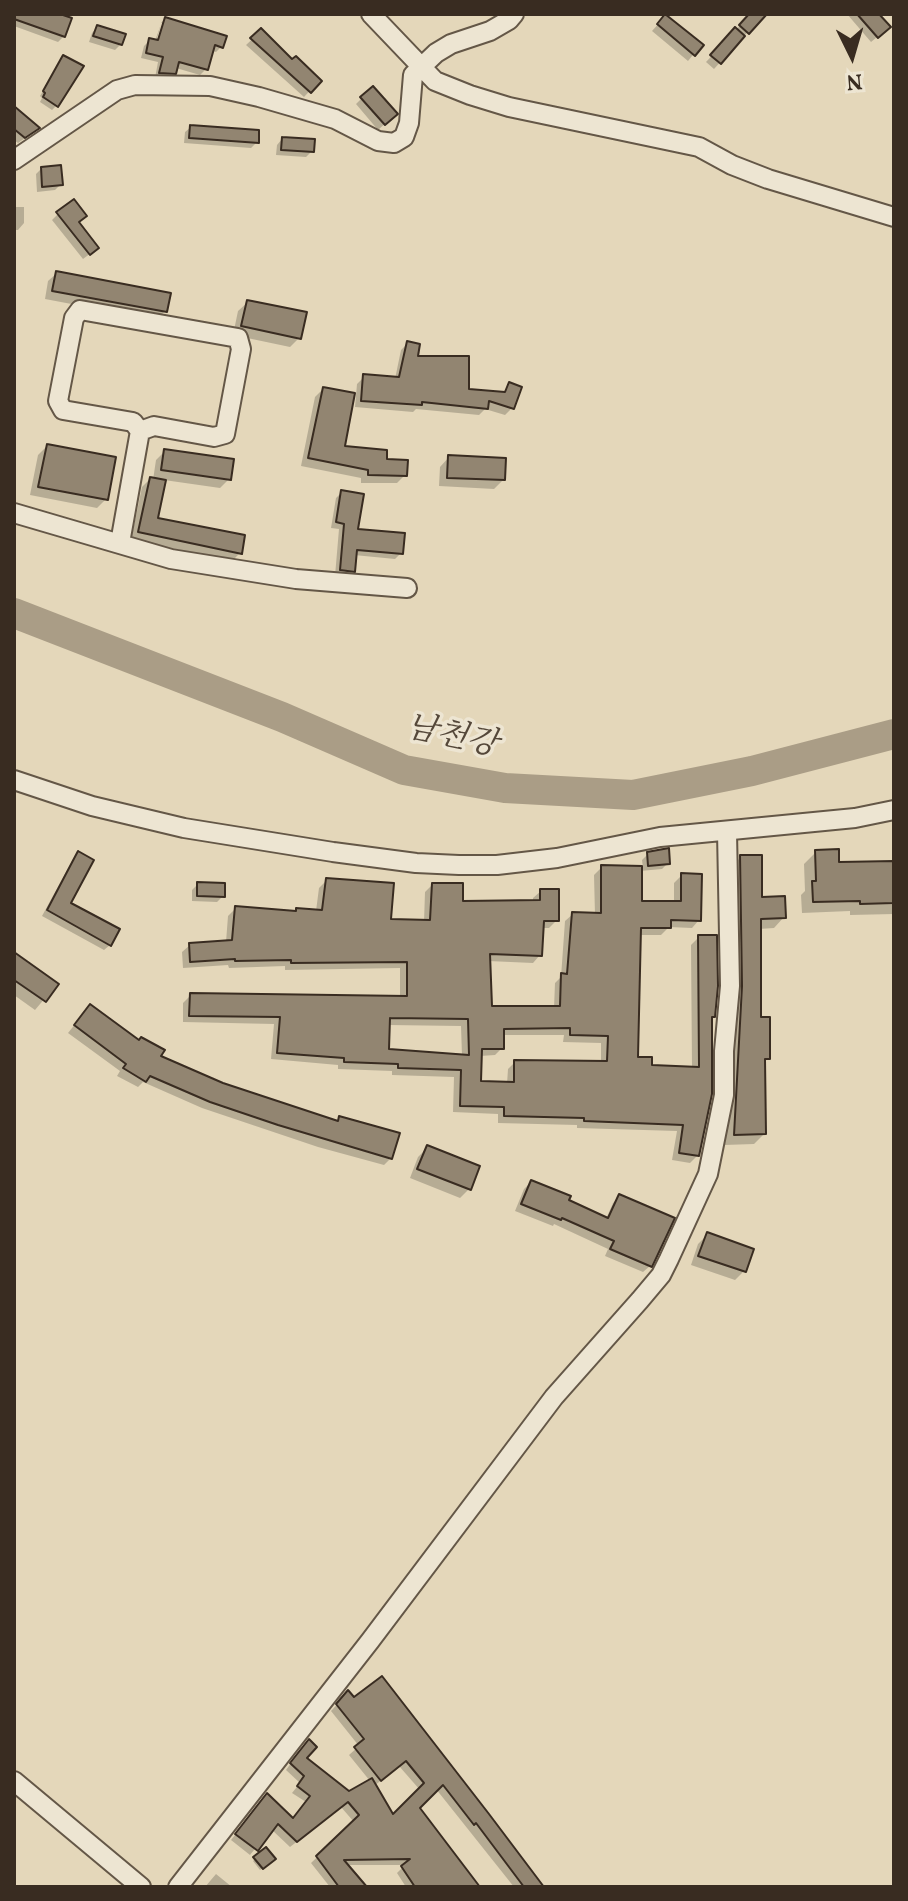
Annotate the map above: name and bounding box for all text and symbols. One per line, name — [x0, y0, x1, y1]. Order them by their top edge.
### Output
north arrow — [812, 16, 892, 96]
text: N — [845, 64, 863, 97]
water label: 남천강 — [402, 711, 500, 767]

